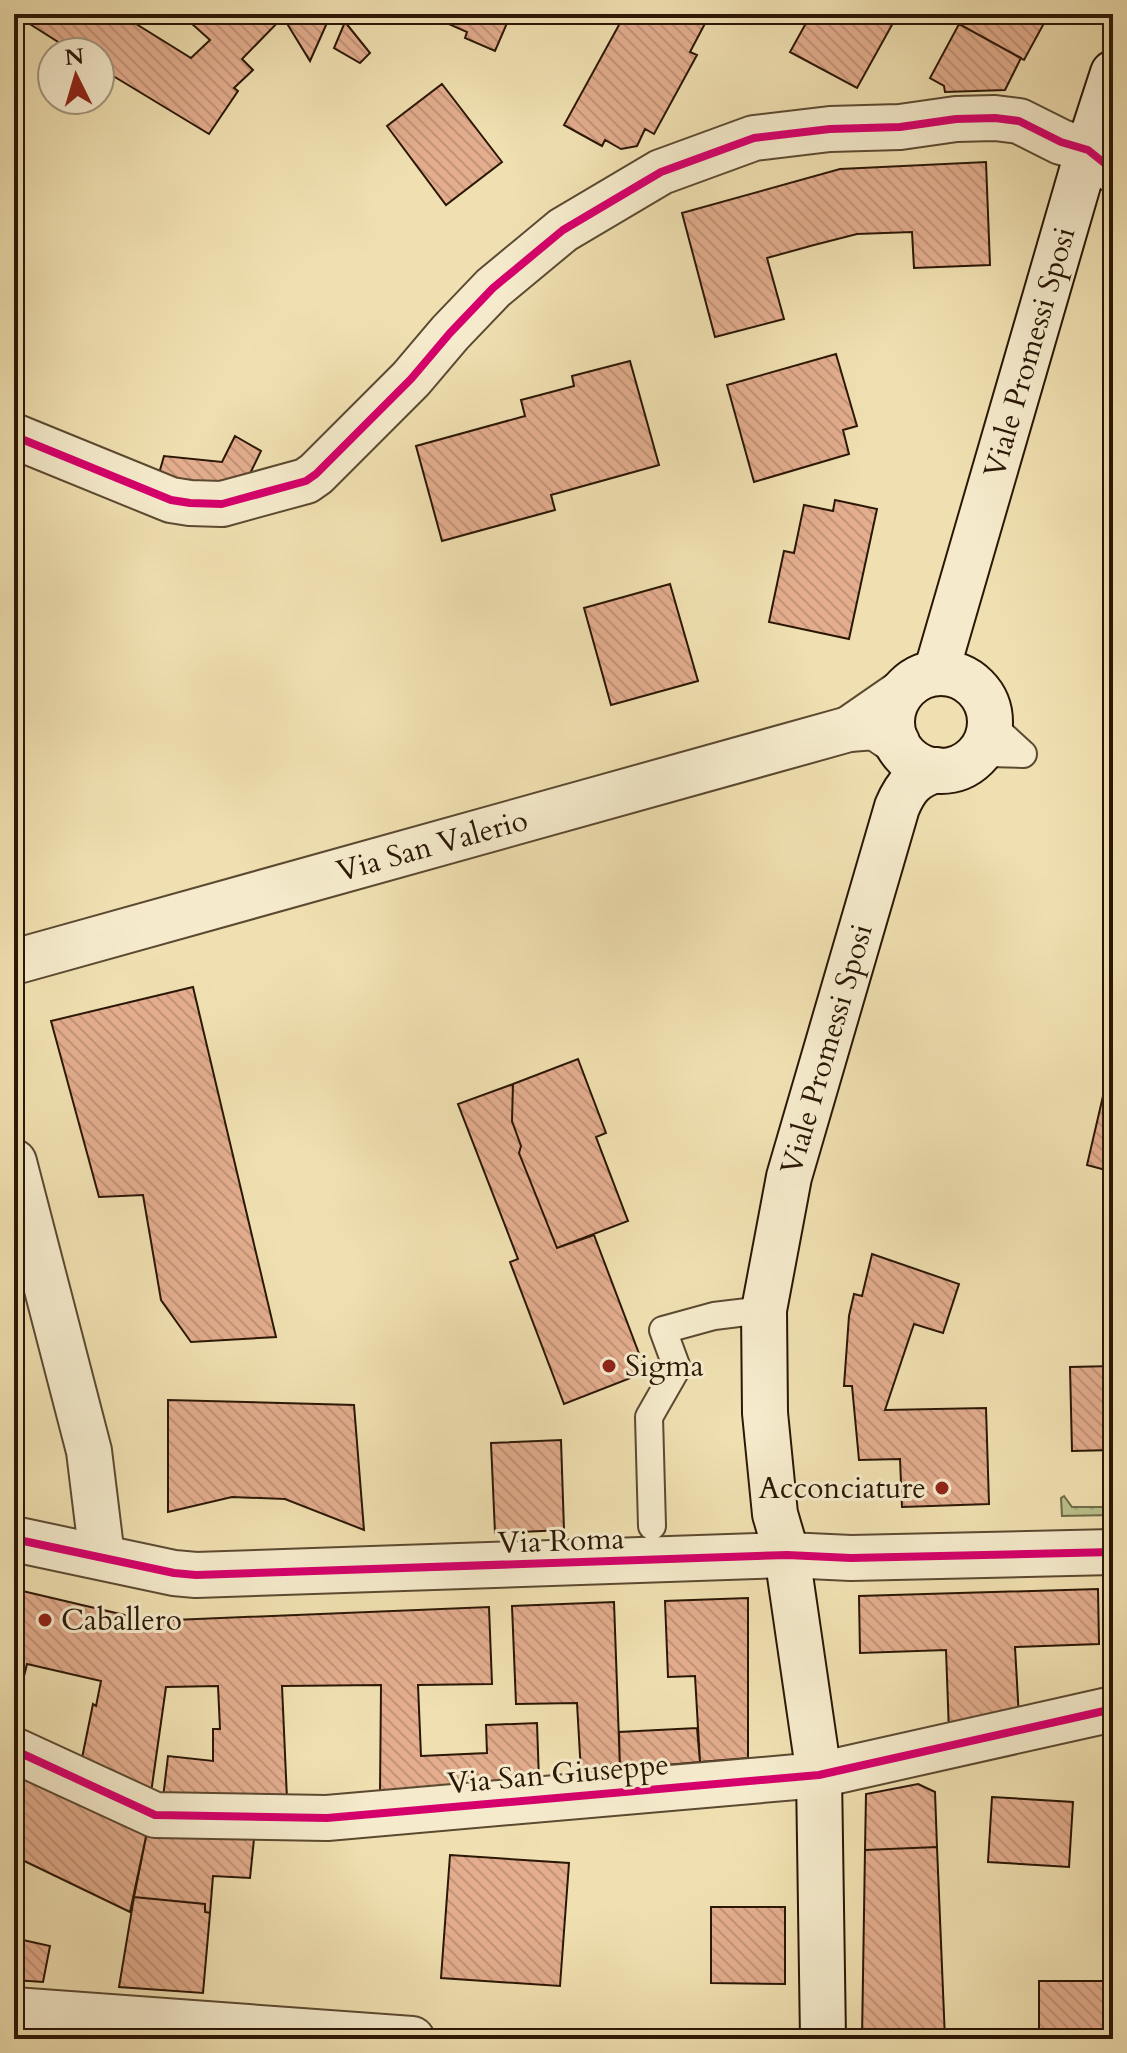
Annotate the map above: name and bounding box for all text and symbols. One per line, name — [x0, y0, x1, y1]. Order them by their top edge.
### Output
north arrow — [36, 36, 116, 116]
text: N — [64, 41, 85, 73]
street label: Viale Promessi Sposi — [973, 222, 1085, 482]
street label: Via San Valerio — [332, 799, 532, 892]
street label: Viale Promessi Sposi — [770, 919, 882, 1179]
place label: Sigma — [625, 1346, 704, 1387]
marker: Sigma — [600, 1357, 618, 1375]
place label: Acconciature — [758, 1468, 926, 1509]
marker: Acconciature — [933, 1479, 951, 1497]
street label: Via Roma — [497, 1518, 625, 1564]
place label: Caballero — [61, 1600, 182, 1641]
marker: Caballero — [36, 1611, 54, 1629]
street label: Via San Giuseppe — [445, 1744, 671, 1804]

